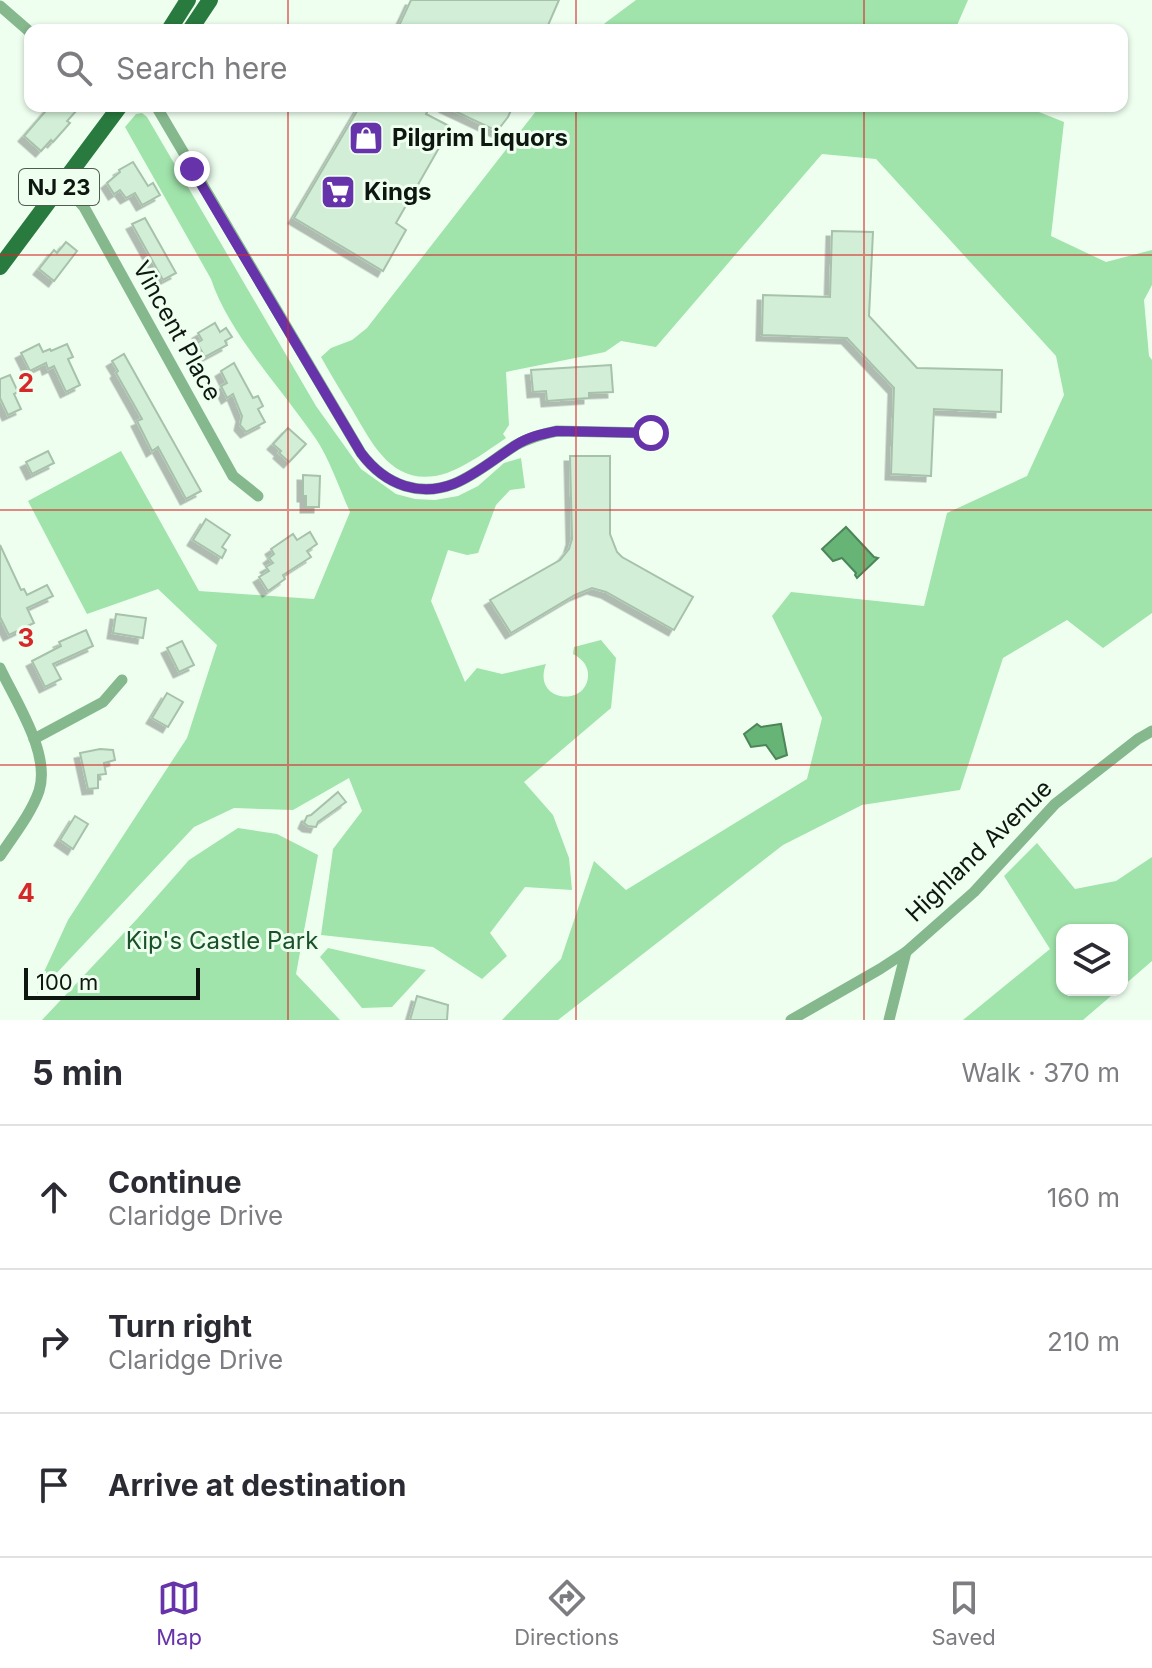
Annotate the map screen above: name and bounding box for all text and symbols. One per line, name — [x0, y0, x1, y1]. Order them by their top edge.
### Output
search box — [24, 24, 1128, 112]
icon: search — [52, 46, 96, 90]
text: Search here — [116, 50, 288, 86]
shop icon: Pilgrim Liquors — [347, 119, 385, 157]
place label: Pilgrim Liquors — [392, 123, 568, 152]
route end — [174, 151, 210, 187]
road number: NJ 23 — [19, 169, 99, 205]
supermarket icon: Kings — [319, 173, 357, 211]
place label: Kings — [364, 177, 432, 206]
street label: Vincent Place — [127, 256, 228, 406]
text: 2 — [18, 367, 34, 398]
route start — [633, 415, 669, 451]
text: 3 — [18, 622, 34, 653]
street label: Highland Avenue — [900, 774, 1058, 928]
text: 4 — [17, 877, 35, 908]
map controls — [1056, 924, 1128, 996]
button: layers — [1056, 924, 1128, 996]
park label: Kip's Castle Park — [126, 926, 318, 955]
scale bar — [24, 964, 200, 1000]
text: 100 m — [36, 969, 98, 995]
text: 5 min — [32, 1052, 123, 1093]
text: Walk · 370 m — [962, 1057, 1120, 1088]
text: Continue — [108, 1164, 242, 1200]
icon: ahead — [32, 1175, 76, 1219]
text: 160 m — [1047, 1182, 1120, 1213]
text: Claridge Drive — [108, 1200, 283, 1231]
text: Turn right — [108, 1308, 252, 1344]
icon: right — [32, 1319, 76, 1363]
text: 210 m — [1047, 1326, 1120, 1357]
text: Claridge Drive — [108, 1344, 283, 1375]
icon: arrive — [32, 1463, 76, 1507]
text: Arrive at destination — [108, 1467, 406, 1503]
tab: Map — [156, 1576, 202, 1650]
tab: Directions — [514, 1576, 619, 1650]
tab: Saved — [931, 1576, 996, 1650]

